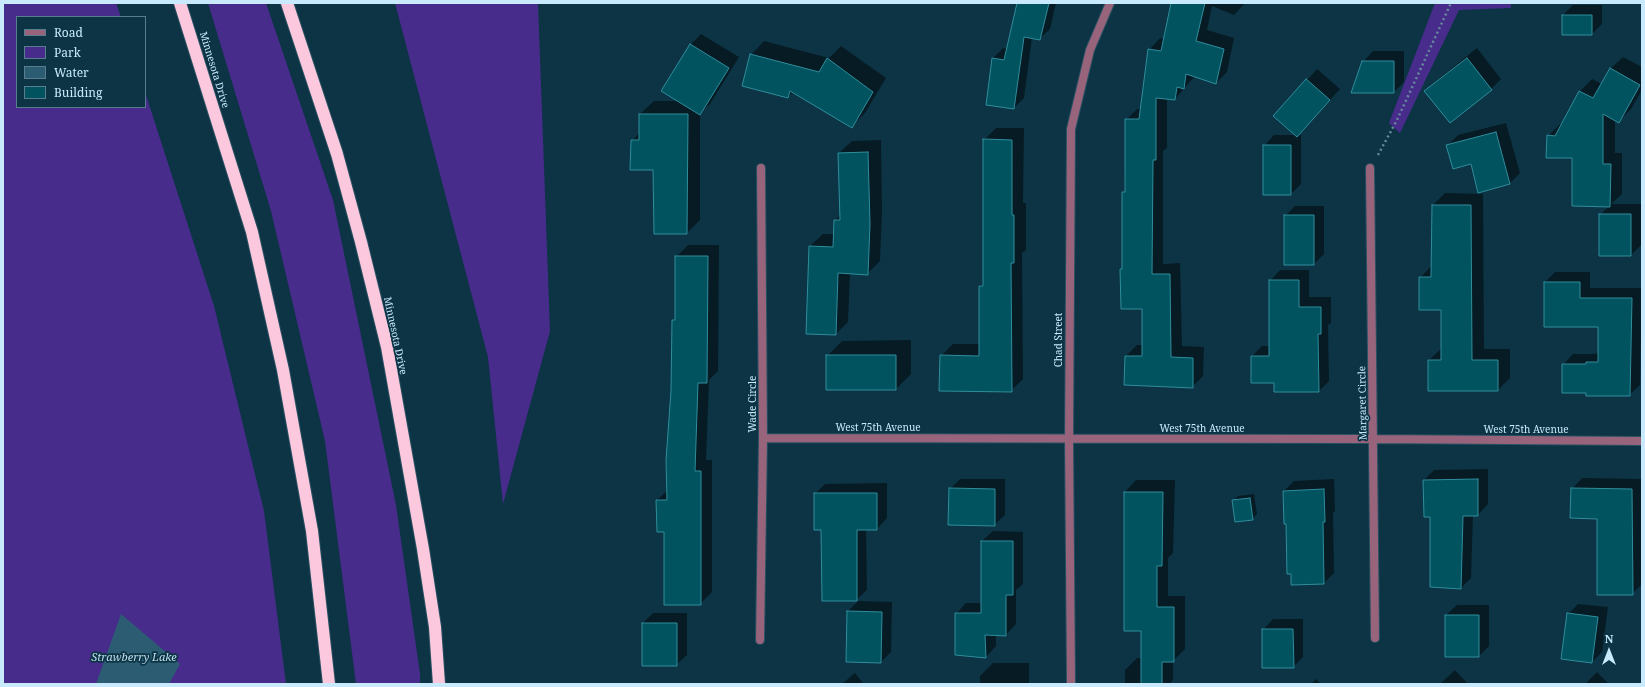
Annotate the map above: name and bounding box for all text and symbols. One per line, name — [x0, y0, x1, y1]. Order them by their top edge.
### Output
legend — [16, 16, 146, 108]
text: Road — [54, 24, 83, 41]
street label: Minnesota Drive — [197, 30, 231, 110]
text: Park — [54, 44, 81, 61]
text: Water — [54, 64, 89, 81]
text: Building — [54, 84, 102, 101]
street label: Minnesota Drive — [381, 296, 409, 376]
street label: Chad Street — [1053, 313, 1065, 367]
street label: Margaret Circle — [1356, 366, 1370, 440]
street label: Wade Circle — [747, 376, 759, 432]
street label: West 75th Avenue — [835, 422, 921, 434]
street label: West 75th Avenue — [1159, 423, 1245, 435]
street label: West 75th Avenue — [1483, 424, 1569, 436]
north arrow — [1589, 631, 1629, 671]
text: N — [1605, 631, 1613, 646]
water label: Strawberry Lake — [91, 651, 177, 665]

